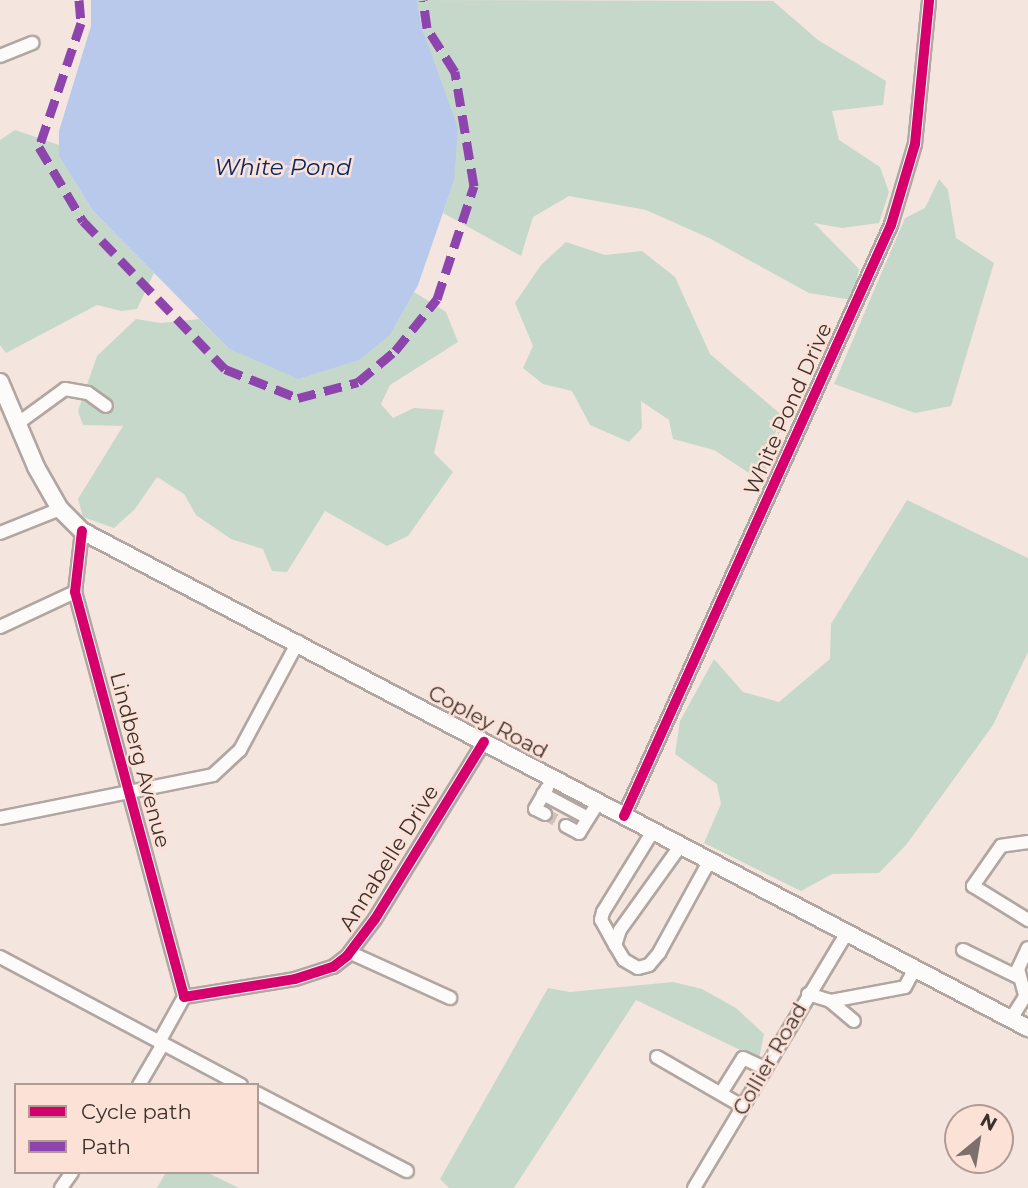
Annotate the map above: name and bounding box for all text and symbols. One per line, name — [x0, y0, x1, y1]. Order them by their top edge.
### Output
water label: White Pond — [214, 153, 352, 181]
street label: White Pond Drive — [739, 319, 837, 499]
street label: Lindberg Avenue — [104, 669, 176, 851]
street label: Copley Road — [424, 680, 552, 764]
street label: Annabelle Drive — [334, 780, 444, 936]
street label: Collier Road — [728, 998, 812, 1120]
legend — [14, 1083, 259, 1174]
text: Cycle path — [81, 1099, 192, 1124]
north arrow — [944, 1104, 1014, 1174]
text: N — [976, 1108, 1001, 1136]
text: Path — [81, 1134, 131, 1159]

